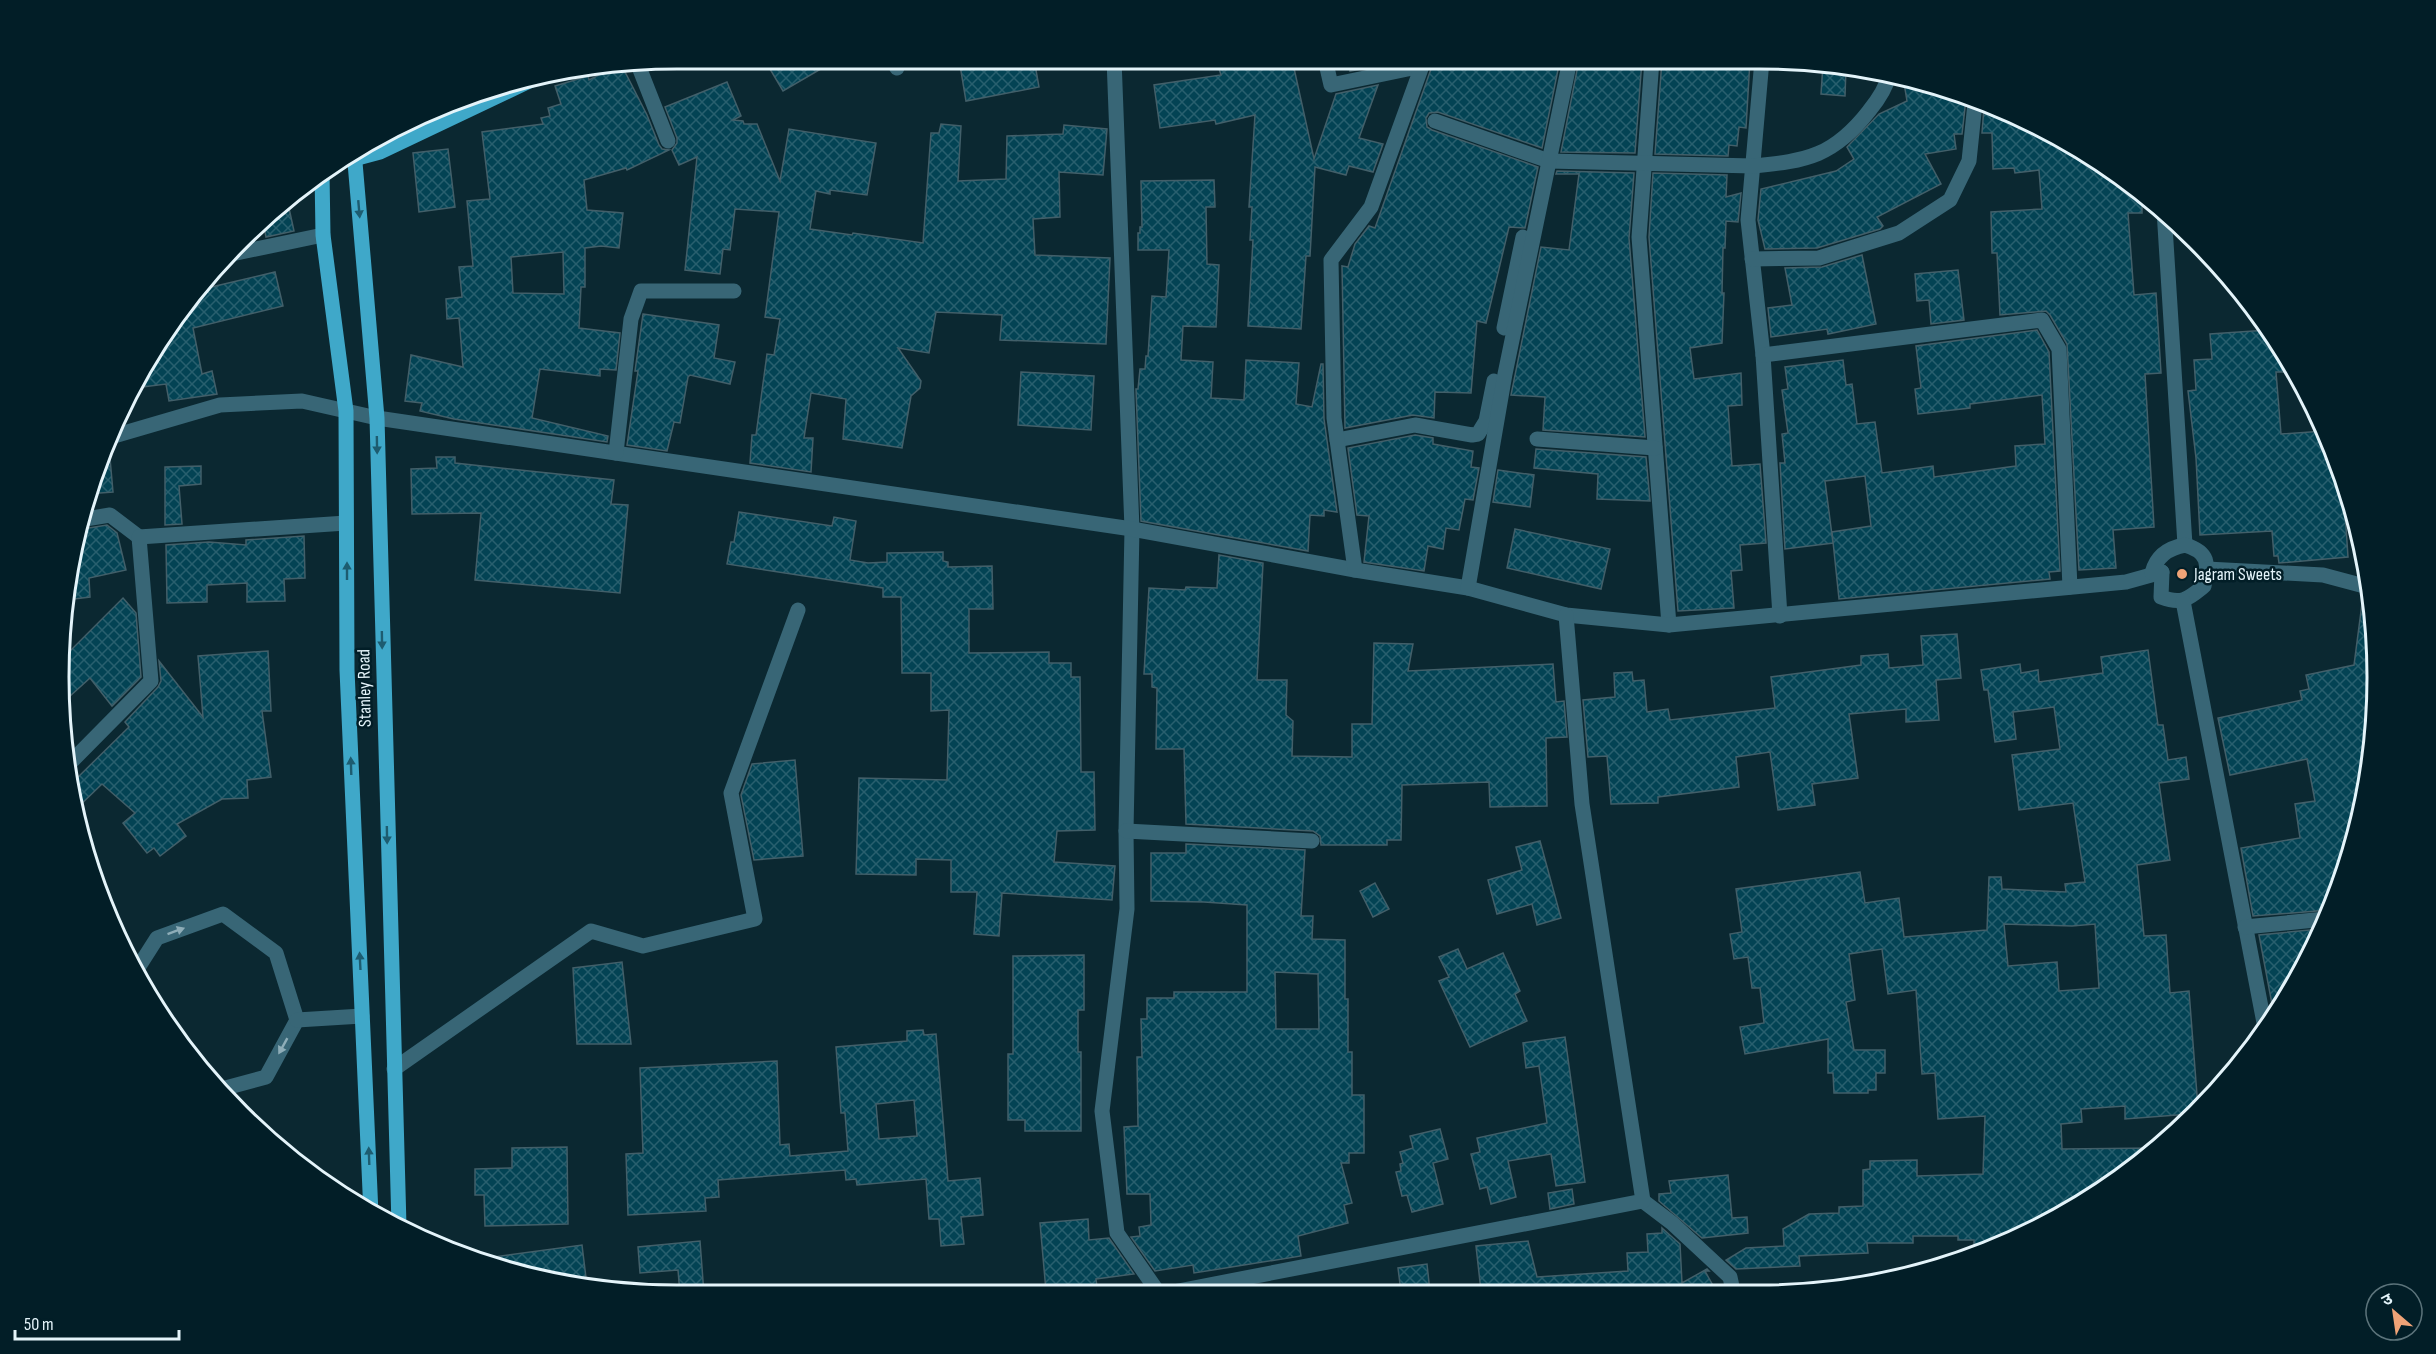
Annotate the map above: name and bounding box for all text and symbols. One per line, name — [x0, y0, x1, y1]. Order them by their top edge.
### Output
one-way arrow — [354, 200, 363, 219]
one-way arrow — [373, 436, 382, 455]
one-way arrow — [342, 562, 351, 581]
place label: Jagram Sweets — [2193, 564, 2282, 585]
marker: Jagram Sweets — [2175, 567, 2189, 581]
one-way arrow — [378, 631, 387, 650]
street label: Stanley Road — [353, 649, 376, 727]
one-way arrow — [346, 757, 355, 776]
one-way arrow — [383, 826, 392, 845]
one-way arrow — [167, 926, 185, 936]
one-way arrow — [355, 951, 364, 970]
one-way arrow — [278, 1038, 288, 1055]
one-way arrow — [364, 1146, 373, 1165]
north arrow — [2364, 1282, 2424, 1342]
text: उ — [2379, 1289, 2397, 1311]
scale bar — [15, 1303, 178, 1341]
text: 50 m — [24, 1314, 54, 1335]

